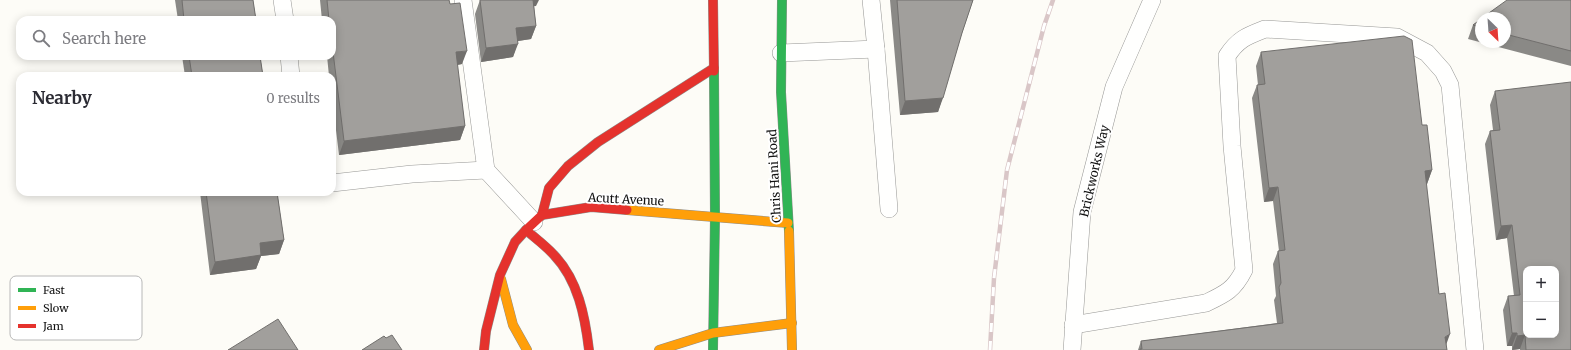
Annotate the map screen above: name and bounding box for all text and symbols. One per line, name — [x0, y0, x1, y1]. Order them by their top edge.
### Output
north arrow — [1475, 12, 1511, 48]
search box — [16, 16, 336, 60]
icon: search — [30, 27, 52, 49]
text: Search here — [62, 29, 146, 48]
text: Nearby — [32, 87, 92, 109]
text: 0 results — [266, 90, 320, 107]
street label: Brickworks Way — [1076, 124, 1112, 218]
street label: Chris Hani Road — [764, 129, 784, 223]
street label: Acutt Avenue — [587, 189, 664, 208]
map controls — [1523, 266, 1559, 338]
button: + — [1523, 266, 1559, 302]
legend — [10, 276, 142, 340]
text: Fast — [43, 283, 66, 297]
text: Slow — [43, 301, 69, 315]
button: − — [1523, 302, 1559, 338]
text: Jam — [42, 319, 64, 333]

